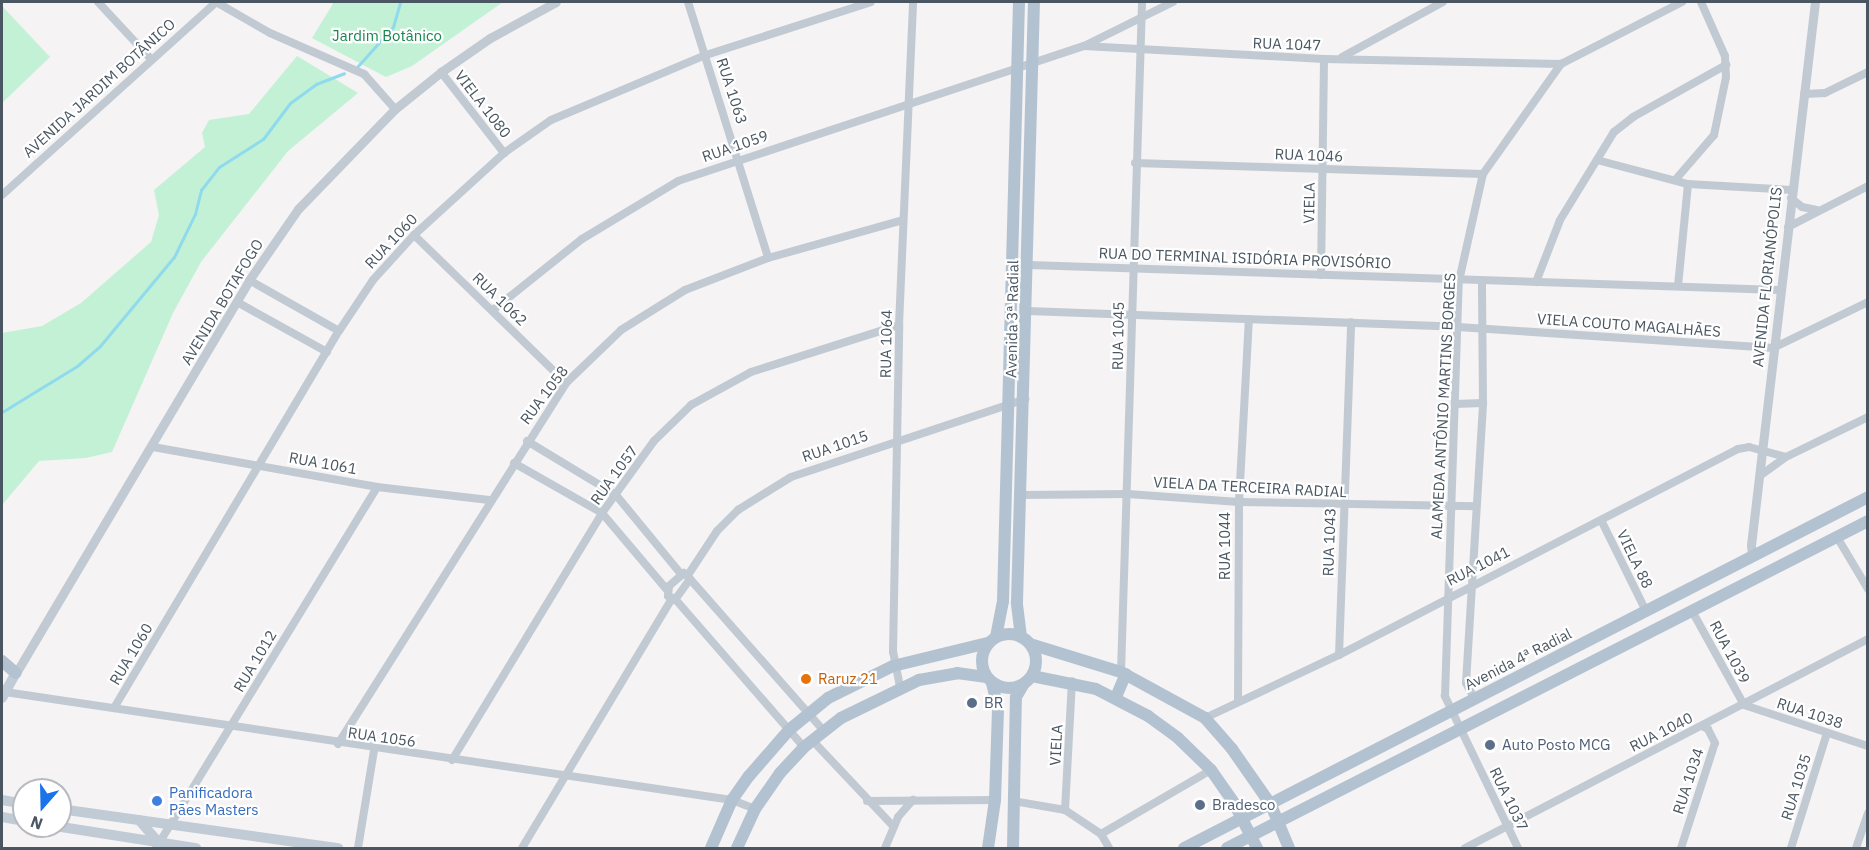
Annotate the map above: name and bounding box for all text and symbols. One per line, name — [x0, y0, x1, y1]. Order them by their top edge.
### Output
street label: AVENIDA JARDIM BOTÂNICO — [19, 15, 179, 161]
park label: Jardim Botânico — [332, 27, 442, 45]
street label: RUA 1047 — [1252, 34, 1322, 54]
street label: RUA 1063 — [713, 56, 751, 126]
street label: VIELA 1080 — [451, 67, 515, 141]
street label: RUA 1059 — [700, 126, 770, 166]
street label: RUA 1046 — [1274, 145, 1344, 165]
street label: VIELA — [1300, 182, 1318, 224]
street label: AVENIDA FLORIANÓPOLIS — [1749, 186, 1785, 368]
street label: RUA 1060 — [361, 210, 421, 272]
street label: AVENIDA BOTAFOGO — [177, 236, 267, 368]
street label: RUA DO TERMINAL ISIDÓRIA PROVISÓRIO — [1098, 244, 1392, 272]
street label: Avenida 3ª Radial — [1002, 260, 1022, 378]
street label: RUA 1062 — [469, 269, 531, 329]
street label: ALAMEDA ANTÔNIO MARTINS BORGES — [1427, 272, 1459, 540]
street label: RUA 1045 — [1108, 302, 1128, 370]
street label: RUA 1064 — [876, 310, 896, 378]
street label: VIELA COUTO MAGALHÃES — [1537, 310, 1721, 340]
street label: RUA 1058 — [516, 362, 572, 428]
street label: RUA 1015 — [800, 426, 870, 466]
street label: RUA 1057 — [587, 442, 641, 508]
street label: RUA 1061 — [288, 448, 358, 478]
street label: VIELA DA TERCEIRA RADIAL — [1153, 473, 1347, 501]
street label: RUA 1043 — [1319, 507, 1339, 577]
street label: RUA 1044 — [1216, 512, 1234, 580]
street label: VIELA 88 — [1613, 527, 1657, 591]
street label: RUA 1041 — [1443, 542, 1513, 590]
street label: RUA 1039 — [1706, 618, 1754, 686]
street label: RUA 1060 — [106, 620, 156, 688]
street label: Avenida 4ª Radial — [1461, 624, 1575, 694]
street label: RUA 1012 — [230, 627, 280, 695]
place label: Raruz 21 — [818, 670, 878, 688]
marker: Raruz 21 — [799, 672, 813, 686]
place label: BR — [984, 694, 1003, 712]
street label: RUA 1038 — [1775, 694, 1845, 732]
marker: BR — [965, 696, 979, 710]
street label: RUA 1040 — [1626, 708, 1696, 756]
street label: RUA 1056 — [347, 723, 417, 751]
street label: VIELA — [1046, 724, 1066, 766]
place label: Auto Posto MCG — [1502, 736, 1611, 754]
marker: Auto Posto MCG — [1483, 738, 1497, 752]
street label: RUA 1034 — [1669, 746, 1707, 816]
street label: RUA 1035 — [1777, 752, 1815, 822]
street label: RUA 1037 — [1486, 764, 1532, 834]
north arrow — [12, 778, 72, 838]
place label: Panificadora Pães Masters — [169, 783, 259, 818]
marker: Panificadora Pães Masters — [150, 794, 164, 808]
place label: Bradesco — [1212, 796, 1275, 814]
marker: Bradesco — [1193, 798, 1207, 812]
text: N — [28, 812, 45, 834]

